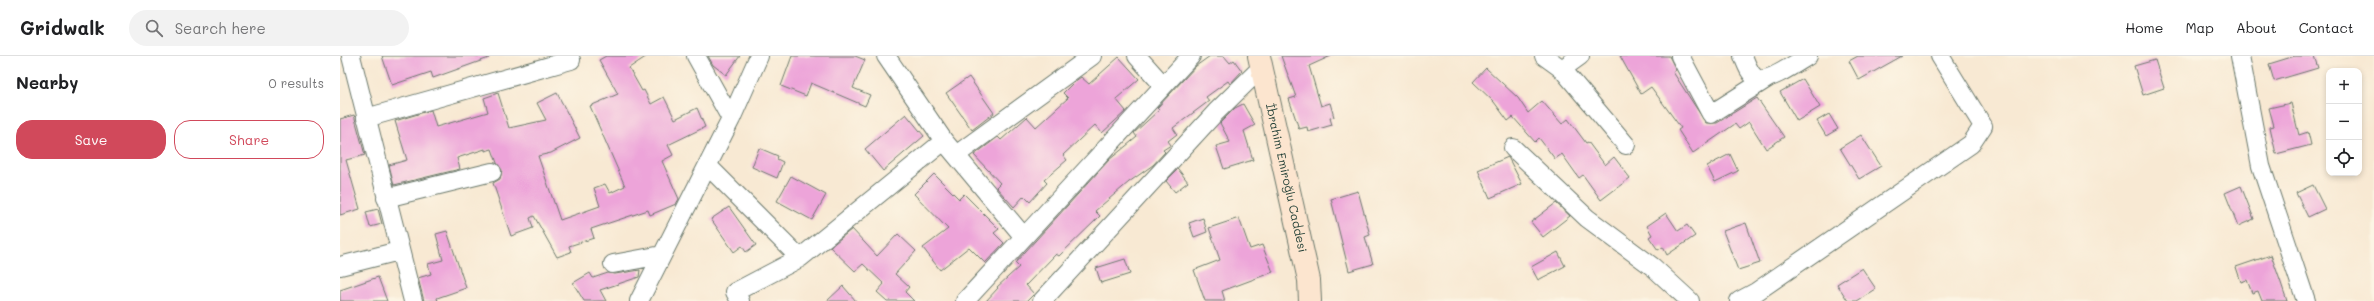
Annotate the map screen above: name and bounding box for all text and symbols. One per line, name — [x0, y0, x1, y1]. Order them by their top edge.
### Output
search box — [129, 10, 409, 46]
text: Gridwalk — [20, 15, 105, 40]
icon: search — [143, 17, 165, 39]
text: Search here — [175, 18, 266, 38]
text: Home — [2125, 18, 2163, 37]
text: Map — [2185, 18, 2214, 37]
text: About — [2236, 18, 2277, 37]
text: Contact — [2299, 18, 2354, 37]
map controls — [2326, 68, 2362, 176]
button: + — [2326, 68, 2362, 104]
text: Nearby — [16, 71, 78, 93]
text: 0 results — [269, 74, 324, 91]
street label: İbrahim Emiroğlu Caddesi — [1263, 102, 1312, 254]
button: − — [2326, 104, 2362, 140]
button: Save — [16, 120, 166, 159]
button: Share — [174, 120, 324, 159]
button: locate — [2326, 140, 2362, 176]

